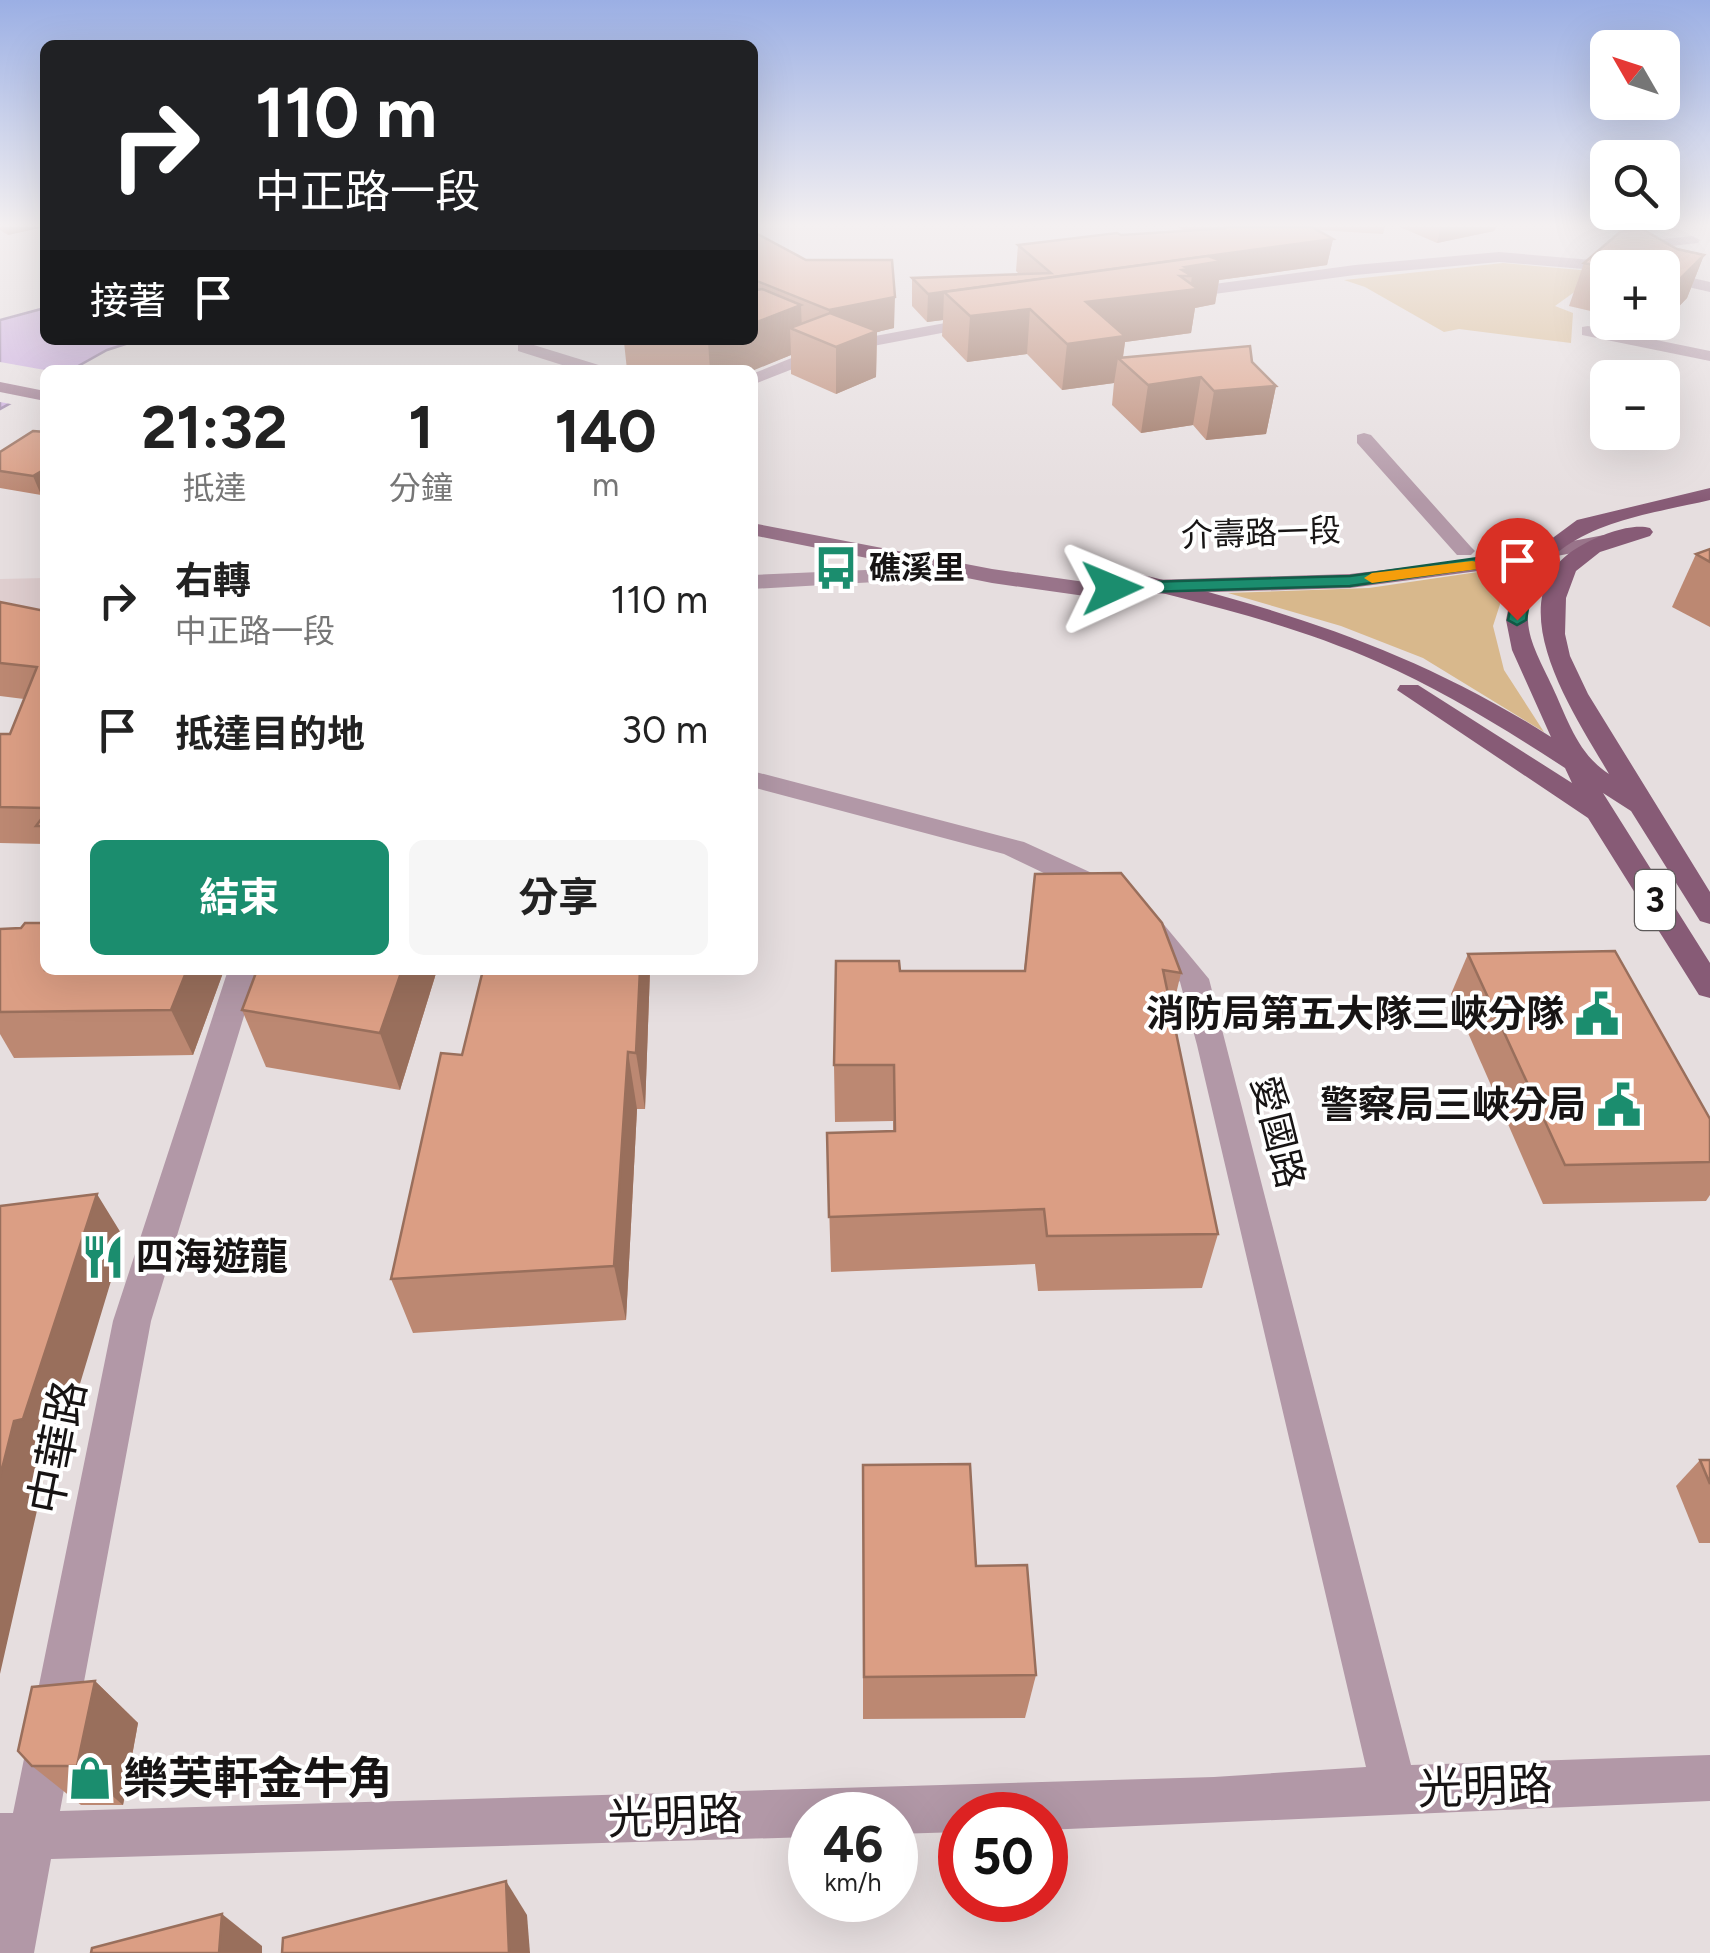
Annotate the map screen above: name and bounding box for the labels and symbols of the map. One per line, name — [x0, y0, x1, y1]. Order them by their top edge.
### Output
north arrow — [1590, 30, 1680, 120]
street label: 介壽路一段 — [1180, 511, 1342, 555]
pin — [1475, 518, 1560, 621]
position arrow — [1060, 536, 1164, 640]
bus stop icon: 礁溪里 — [812, 544, 860, 592]
place label: 礁溪里 — [869, 549, 965, 587]
road number: 3 — [1635, 870, 1675, 930]
public building icon: 消防局第五大隊三峽分隊 — [1573, 990, 1621, 1038]
place label: 消防局第五大隊三峽分隊 — [1146, 991, 1564, 1037]
street label: 愛國路 — [1242, 1071, 1314, 1193]
public building icon: 警察局三峽分局 — [1595, 1081, 1643, 1129]
place label: 警察局三峽分局 — [1320, 1082, 1586, 1128]
restaurant icon: 四海遊龍 — [79, 1233, 127, 1281]
place label: 四海遊龍 — [136, 1234, 288, 1280]
street label: 中華路 — [18, 1376, 96, 1518]
place label: 樂芙軒金牛角 — [123, 1751, 393, 1805]
shop icon: 樂芙軒金牛角 — [66, 1754, 114, 1802]
street label: 光明路 — [1417, 1757, 1553, 1815]
street label: 光明路 — [607, 1787, 743, 1845]
speed limit sign: 50 — [938, 1792, 1068, 1922]

